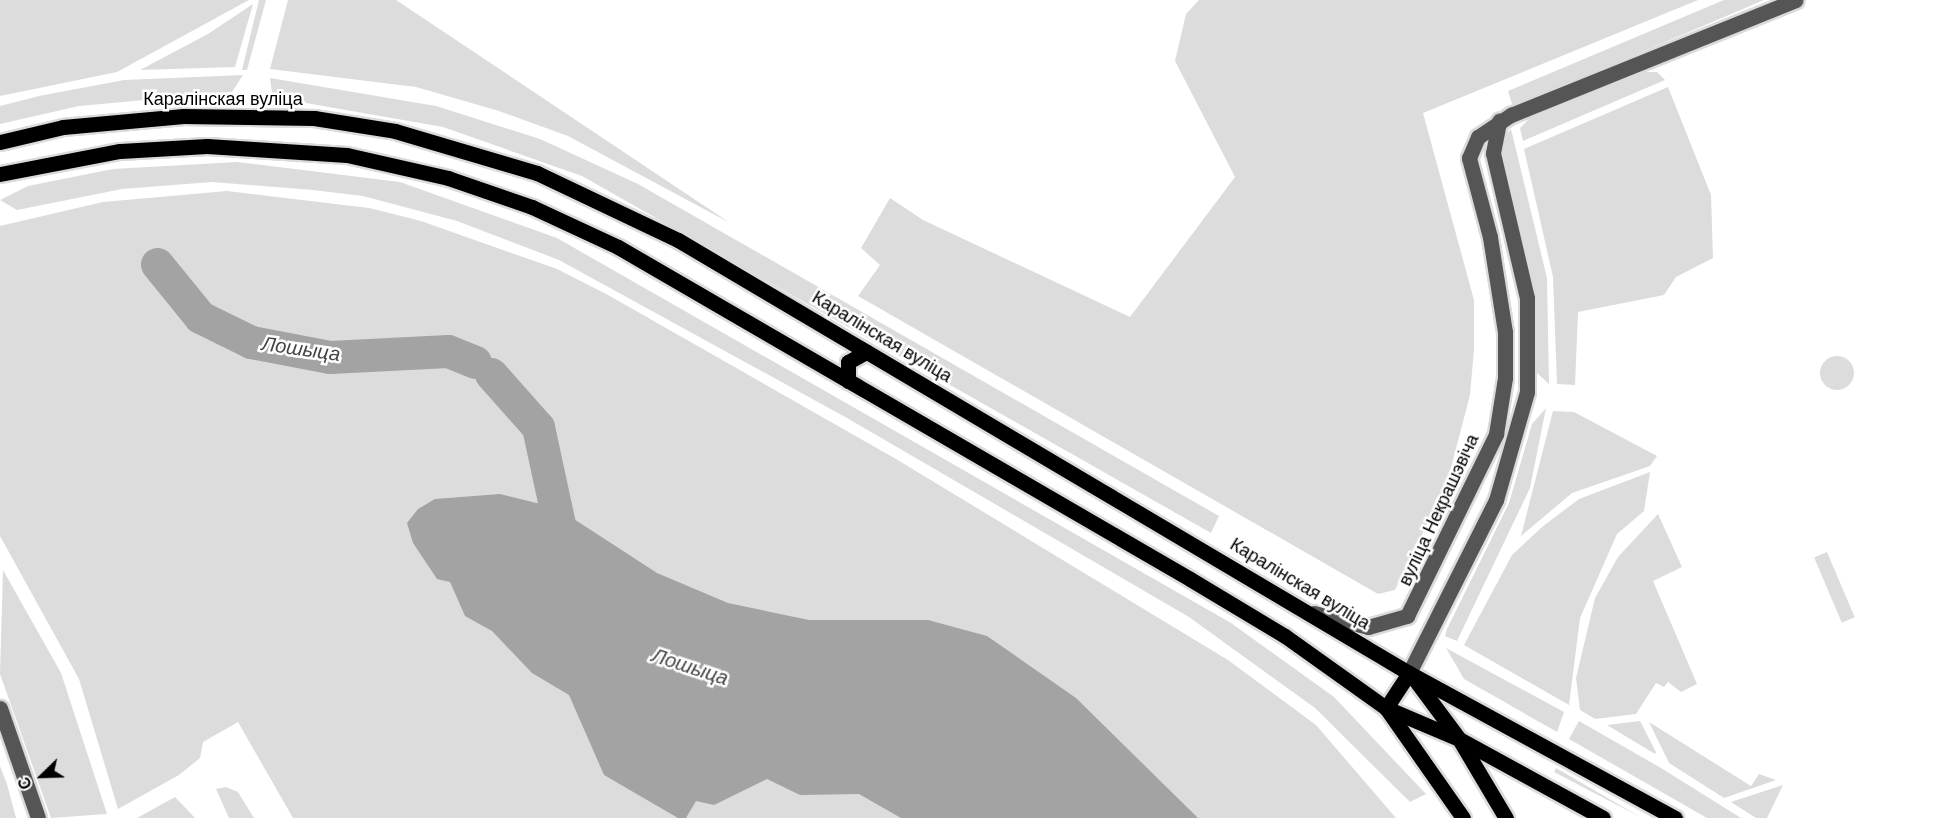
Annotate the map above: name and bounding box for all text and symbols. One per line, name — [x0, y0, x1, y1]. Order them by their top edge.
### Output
street label: Каралінская вуліца — [143, 88, 303, 110]
street label: Каралінская вуліца — [808, 287, 956, 387]
water label: Лошыца — [260, 332, 342, 366]
street label: вуліца Некрашэвіча — [1394, 431, 1484, 589]
street label: Каралінская вуліца — [1226, 534, 1374, 634]
water label: Лошыца — [649, 643, 731, 691]
north arrow — [12, 746, 72, 806]
text: С — [13, 774, 37, 793]

